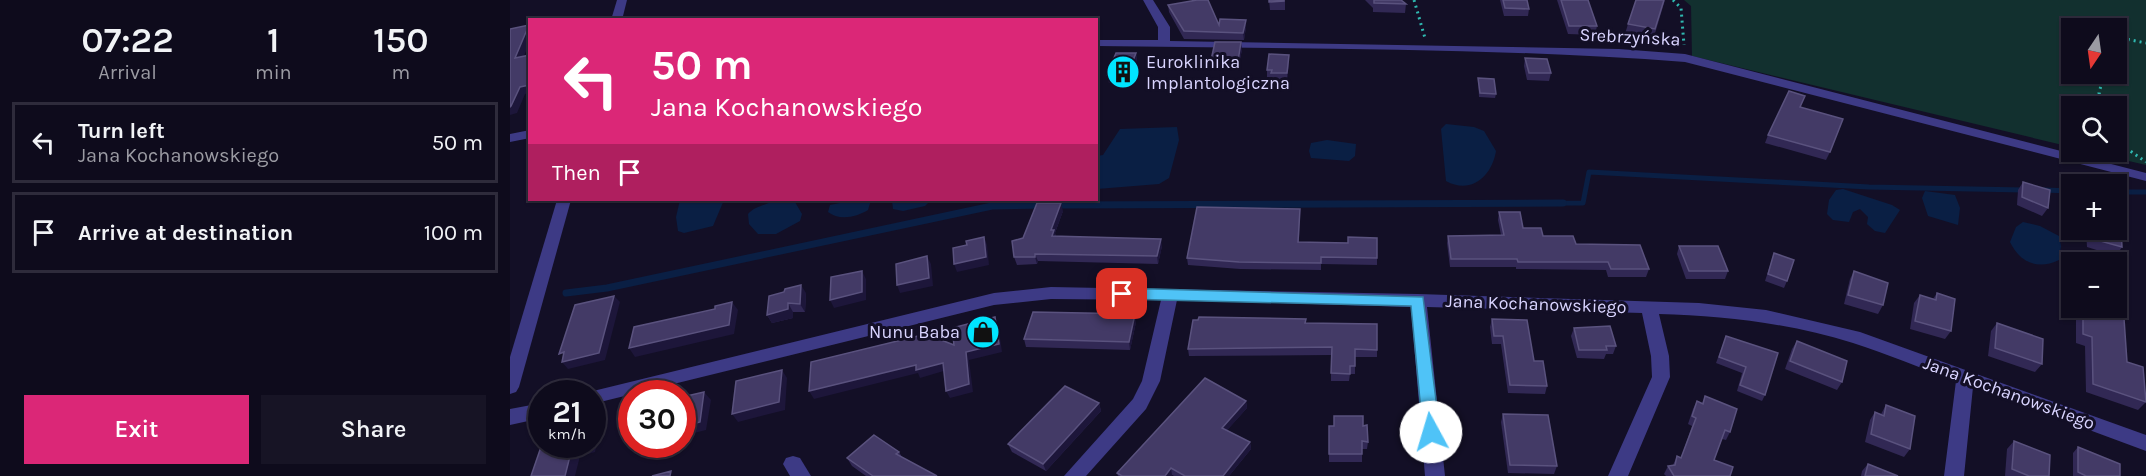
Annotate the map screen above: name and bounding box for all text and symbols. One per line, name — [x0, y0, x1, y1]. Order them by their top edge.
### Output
north arrow — [2061, 18, 2127, 84]
map controls — [2061, 18, 2127, 318]
text: 07:22 — [81, 19, 174, 61]
text: 1 — [267, 19, 280, 61]
text: 150 — [373, 19, 429, 61]
street label: Srebrzyńska — [1579, 23, 1681, 51]
text: 50 m — [651, 40, 753, 90]
icon: left — [552, 42, 630, 120]
place label: Euroklinika Implantologiczna — [1146, 51, 1290, 94]
building icon: Euroklinika Implantologiczna — [1105, 54, 1141, 90]
text: Arrival — [98, 61, 157, 84]
text: min — [255, 61, 292, 84]
text: m — [391, 61, 410, 84]
text: Jana Kochanowskiego — [651, 91, 923, 123]
button: search — [2061, 96, 2127, 162]
text: Turn left — [78, 118, 165, 144]
icon: left — [27, 126, 60, 159]
text: 50 m — [432, 130, 483, 156]
text: Jana Kochanowskiego — [78, 144, 279, 167]
icon: arrive — [613, 156, 646, 189]
text: Then — [552, 160, 601, 186]
button: + — [2061, 174, 2127, 240]
icon: arrive — [27, 216, 60, 249]
text: Arrive at destination — [78, 220, 293, 246]
text: 100 m — [424, 220, 483, 246]
button: − — [2061, 252, 2127, 318]
pin — [1096, 268, 1147, 319]
icon: arrive — [1105, 277, 1138, 310]
street label: Jana Kochanowskiego — [1445, 290, 1627, 318]
shop icon: Nunu Baba — [965, 314, 1001, 350]
place label: Nunu Baba — [869, 321, 960, 343]
street label: Jana Kochanowskiego — [1920, 352, 2098, 434]
speed limit sign: 30 — [618, 380, 696, 458]
text: 21 — [553, 394, 581, 430]
button: Exit — [24, 395, 249, 464]
button: Share — [261, 395, 486, 464]
position arrow — [1399, 400, 1463, 464]
text: km/h — [548, 425, 586, 443]

